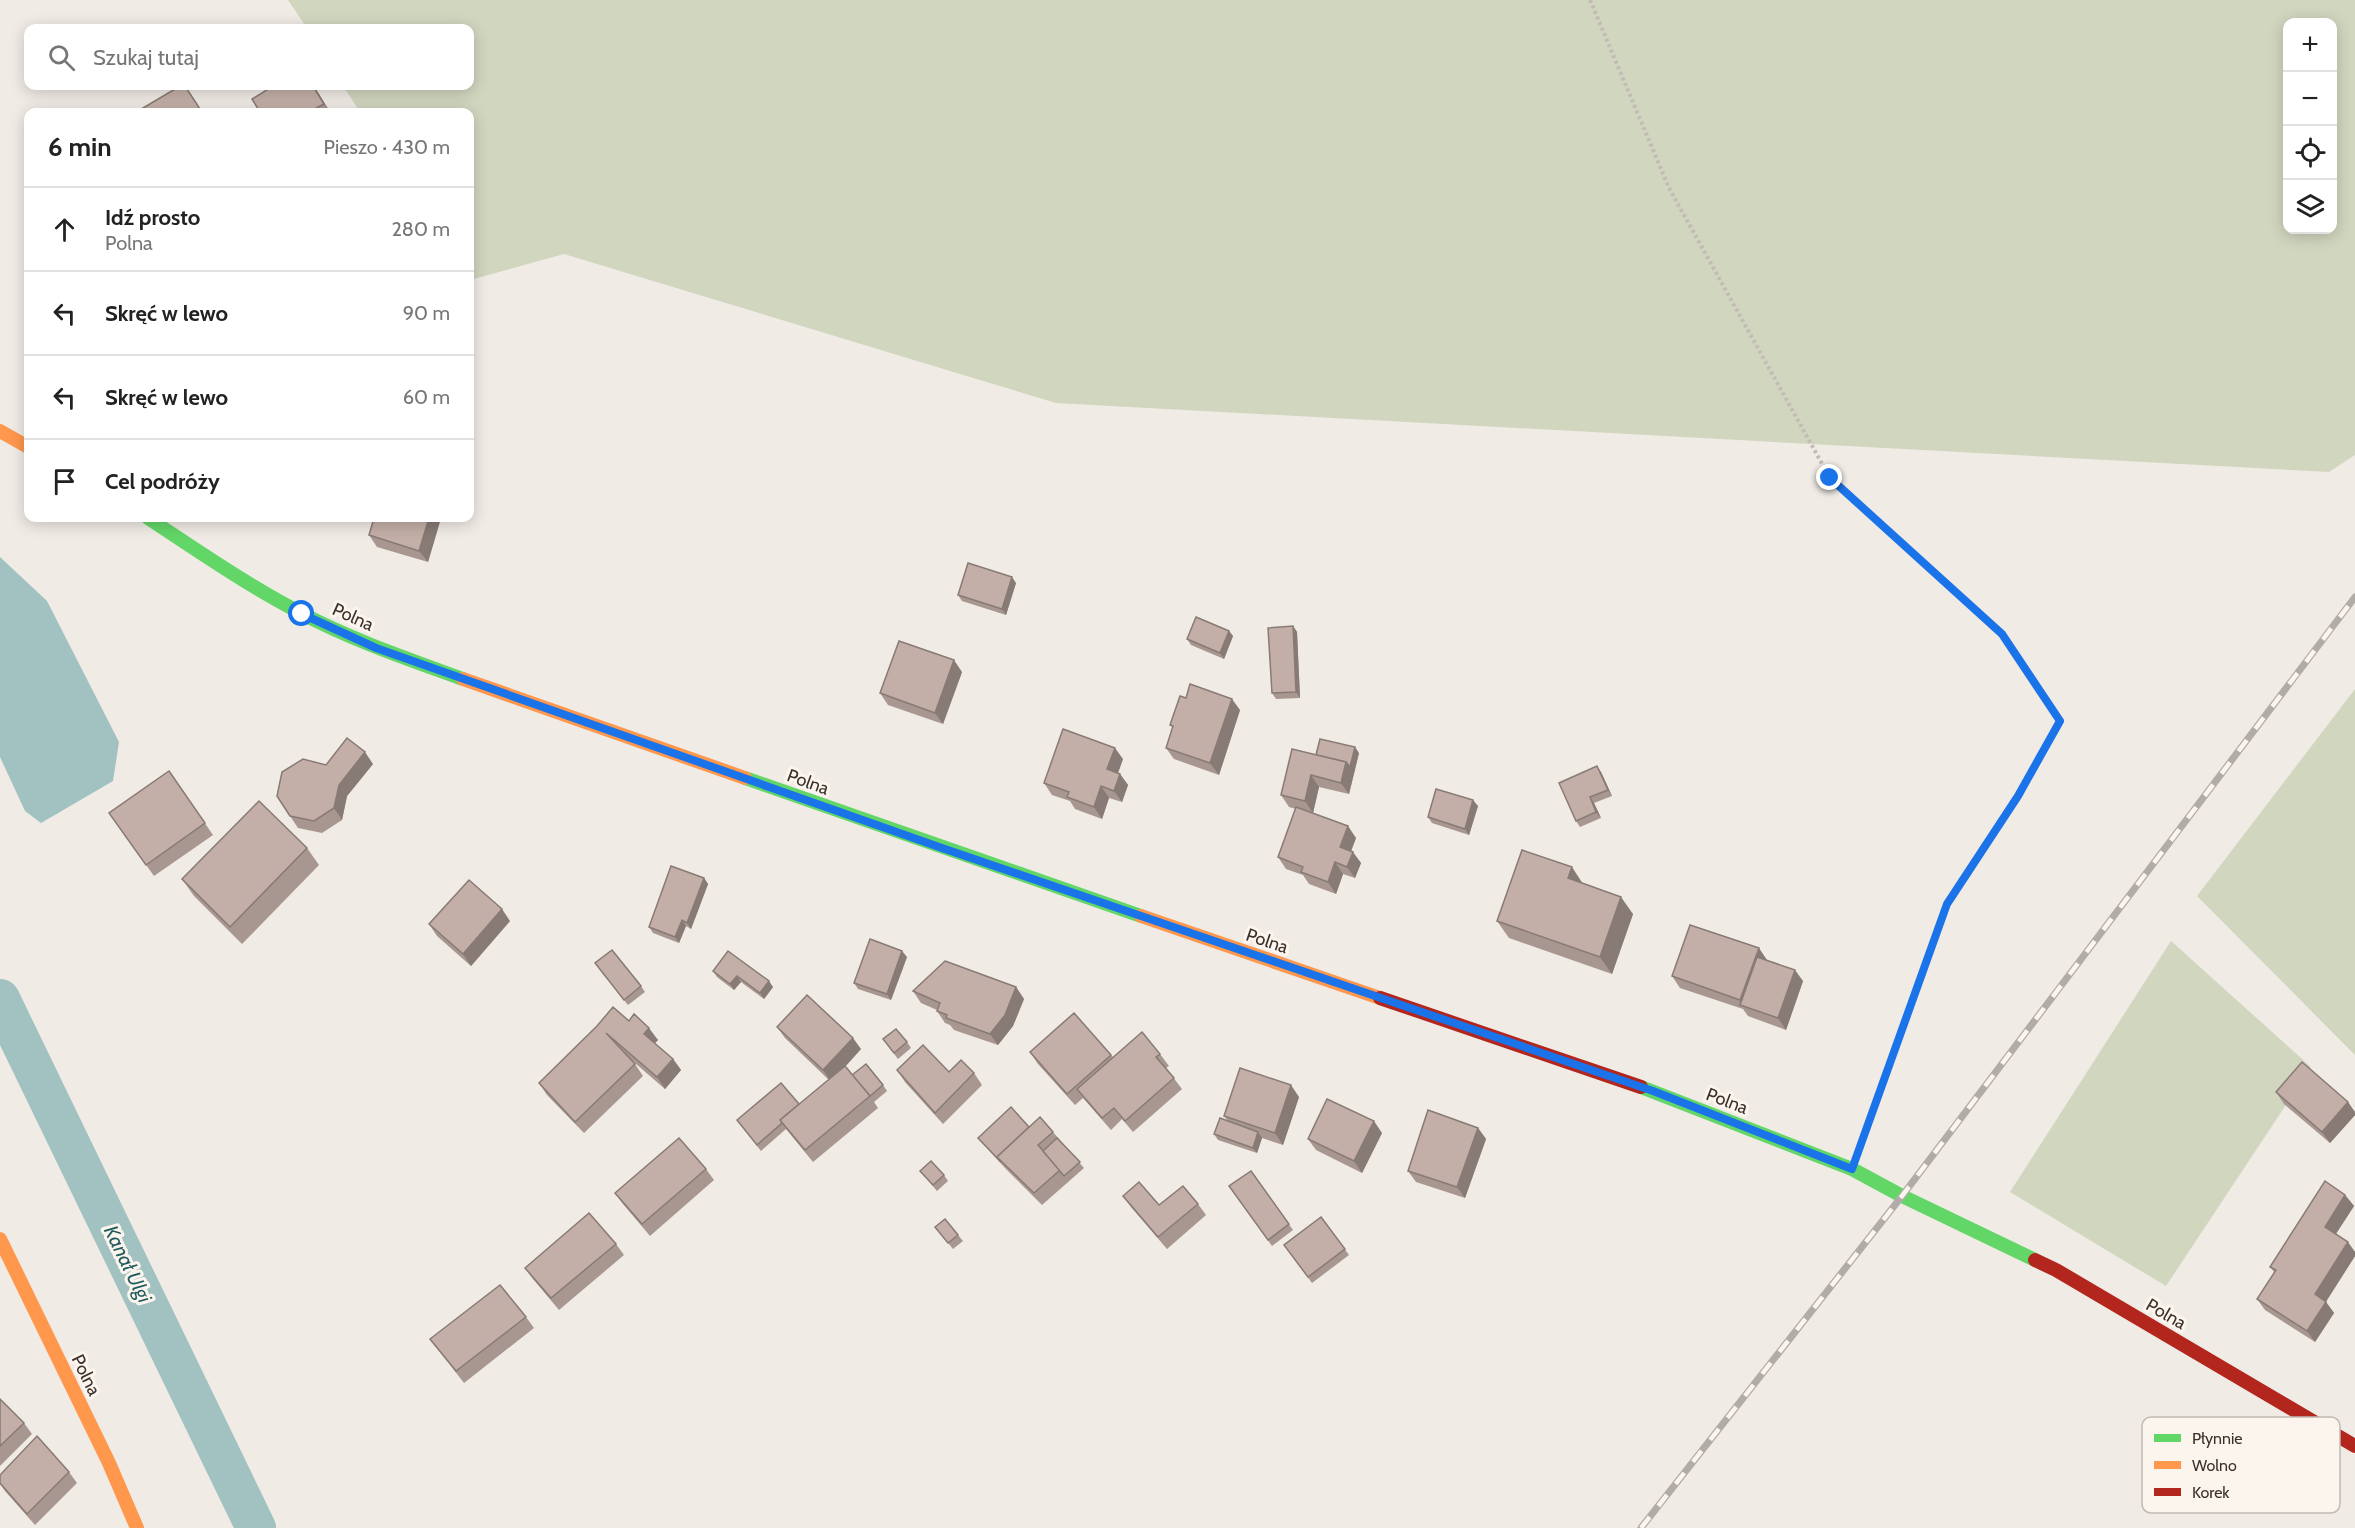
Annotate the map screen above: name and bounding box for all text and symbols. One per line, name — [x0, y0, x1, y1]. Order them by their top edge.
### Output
map controls — [2283, 18, 2337, 234]
button: + — [2283, 18, 2337, 72]
search box — [24, 24, 474, 90]
icon: search — [45, 41, 78, 74]
text: Szukaj tutaj — [93, 44, 199, 71]
button: − — [2283, 72, 2337, 126]
button: locate — [2283, 126, 2337, 180]
text: 6 min — [48, 131, 112, 163]
text: Pieszo · 430 m — [324, 135, 450, 159]
button: layers — [2283, 180, 2337, 234]
text: Idź prosto — [105, 204, 200, 231]
icon: ahead — [48, 213, 81, 246]
text: 280 m — [391, 217, 450, 241]
text: Polna — [105, 231, 153, 255]
icon: left — [48, 297, 81, 330]
text: Skręć w lewo — [105, 300, 228, 327]
text: 90 m — [403, 301, 450, 325]
icon: left — [48, 381, 81, 414]
text: Skręć w lewo — [105, 384, 228, 411]
text: 60 m — [403, 385, 450, 409]
route end — [1816, 464, 1842, 490]
icon: arrive — [48, 465, 81, 498]
text: Cel podróży — [105, 468, 220, 495]
street label: Polna — [329, 598, 377, 636]
route start — [288, 600, 314, 626]
street label: Polna — [784, 764, 832, 800]
street label: Polna — [1243, 924, 1291, 959]
street label: Polna — [1703, 1083, 1751, 1119]
water label: Kanał Ulgi — [99, 1221, 157, 1307]
street label: Polna — [2142, 1294, 2190, 1334]
street label: Polna — [67, 1351, 105, 1399]
legend — [2142, 1417, 2340, 1513]
text: Płynnie — [2192, 1429, 2242, 1448]
text: Wolno — [2192, 1456, 2237, 1475]
text: Korek — [2192, 1483, 2230, 1502]

